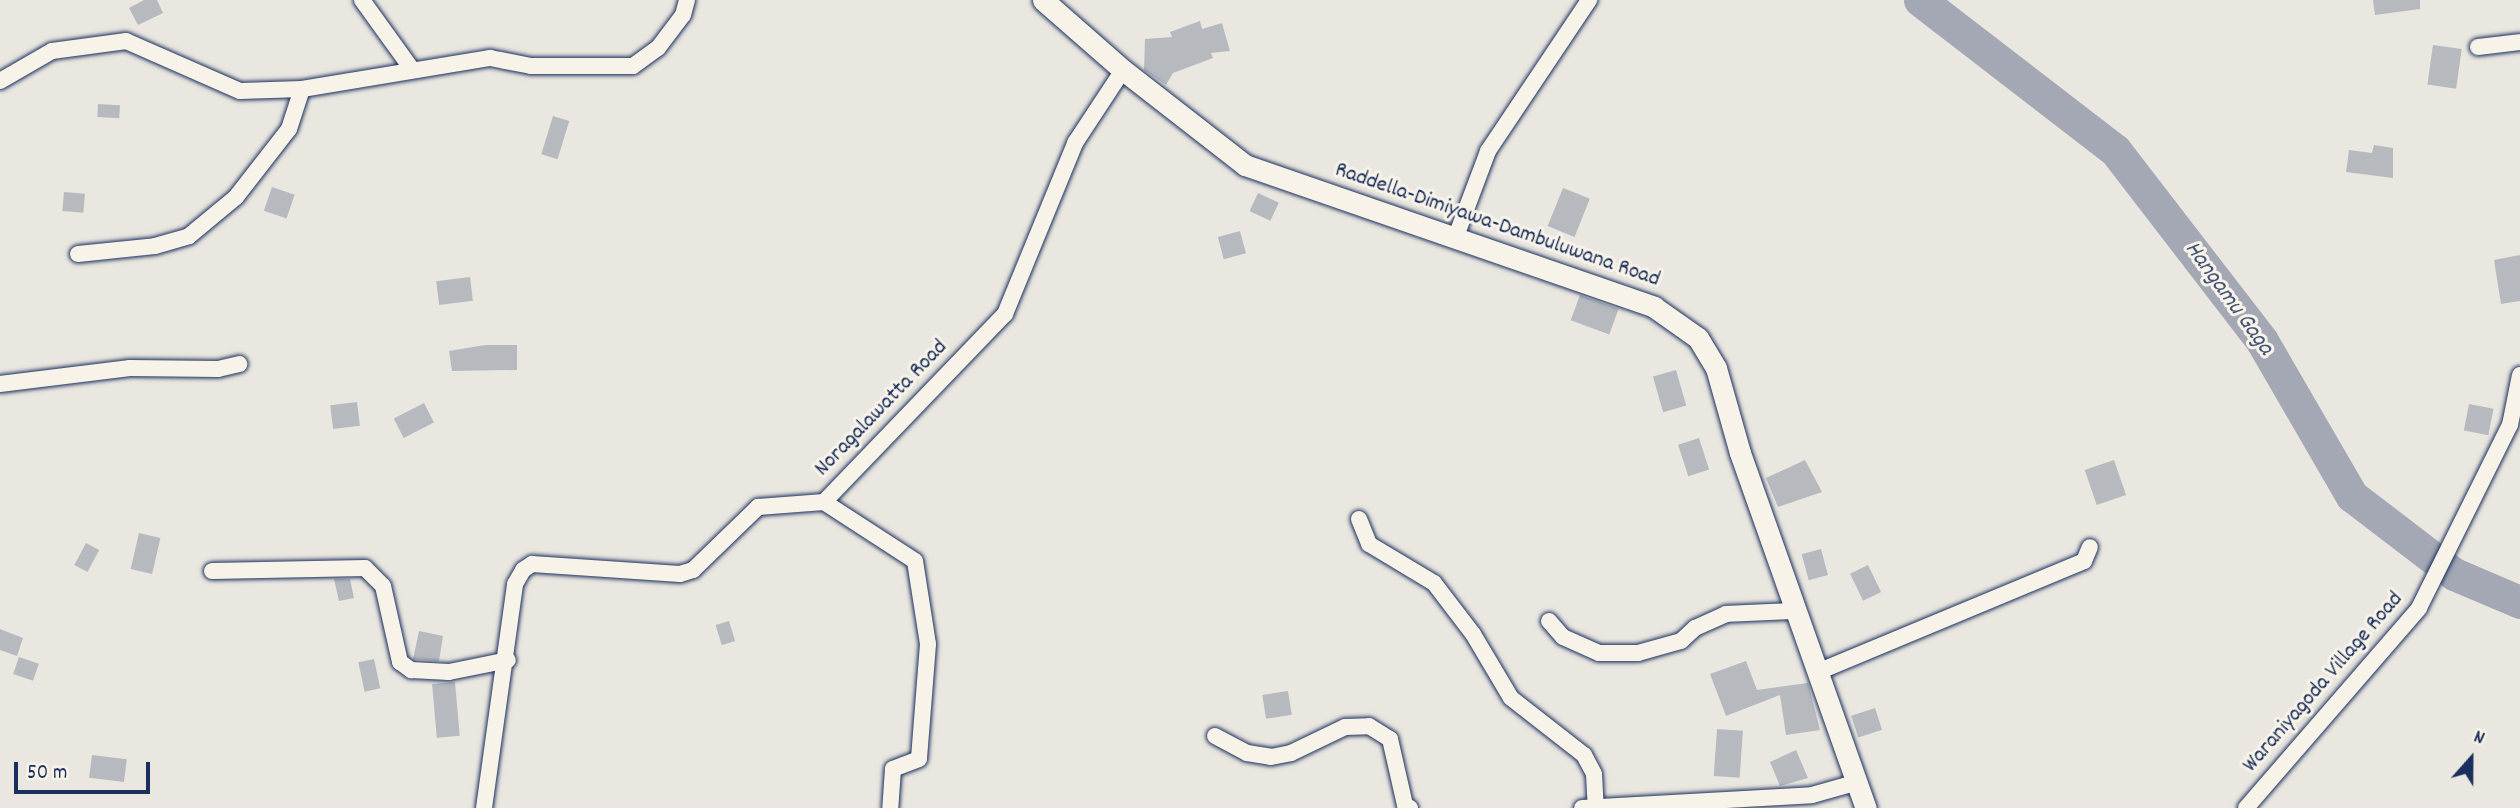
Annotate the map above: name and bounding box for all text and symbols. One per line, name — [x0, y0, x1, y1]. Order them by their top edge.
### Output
street label: Raddella-Dimiyawa-Dambuluwana Road — [1331, 157, 1663, 295]
water label: Hangamu Gaga — [2177, 236, 2279, 362]
street label: Noragalawatta Road — [810, 335, 954, 483]
street label: Waraniyagoda Village Road — [2238, 587, 2410, 779]
north arrow — [2436, 724, 2506, 794]
text: N — [2469, 725, 2488, 753]
scale bar — [18, 748, 154, 792]
text: 50 m — [27, 759, 67, 789]

